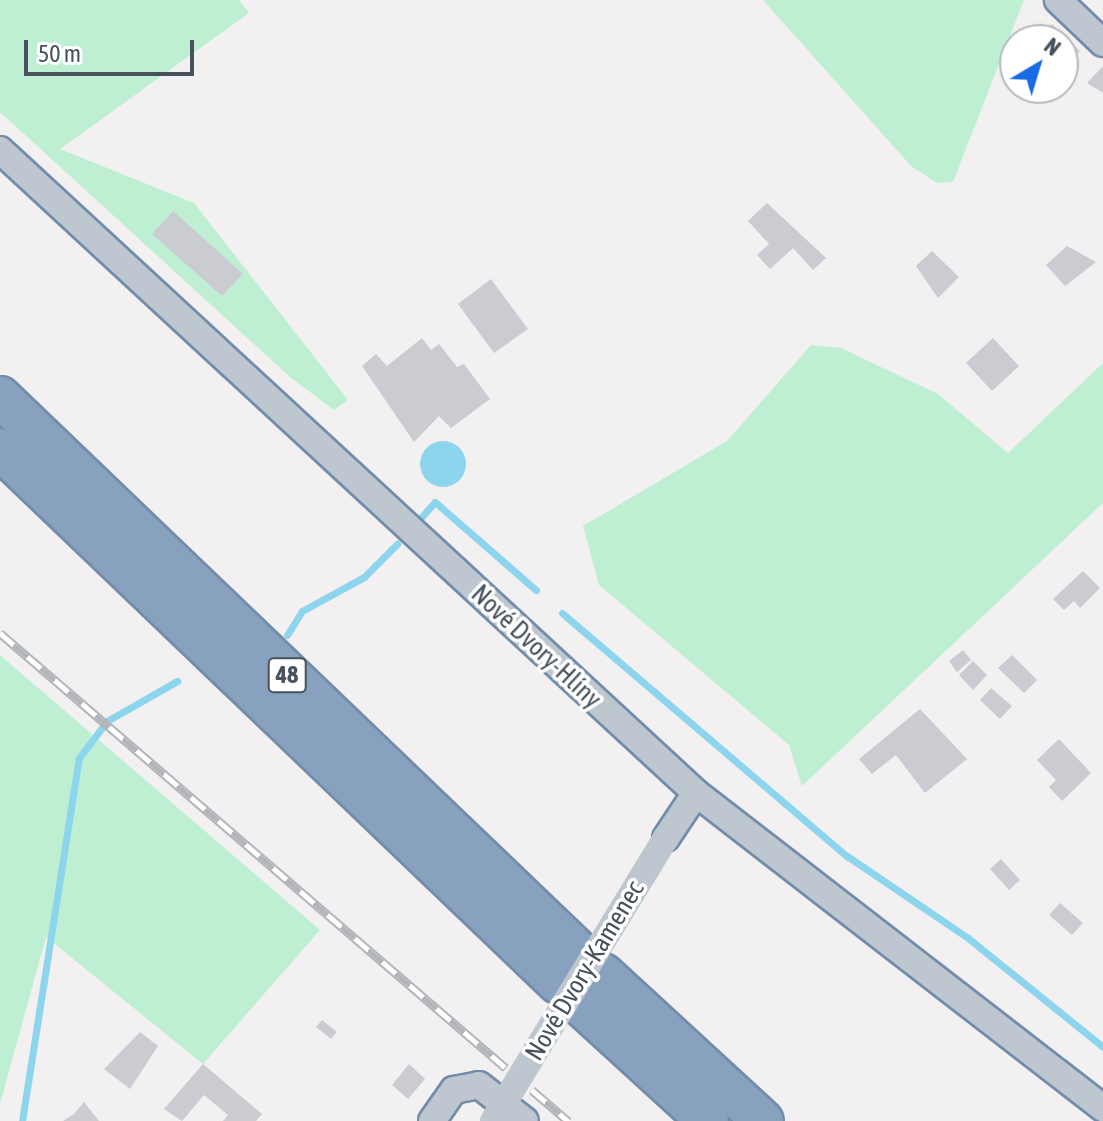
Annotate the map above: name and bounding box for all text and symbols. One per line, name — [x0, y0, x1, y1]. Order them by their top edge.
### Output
scale bar — [28, 24, 198, 74]
north arrow — [999, 24, 1079, 104]
text: N — [1039, 32, 1066, 61]
text: 50 m — [38, 40, 81, 67]
street label: Nové Dvory-Hlíny — [464, 579, 608, 715]
road number: 48 — [267, 655, 307, 695]
street label: Nové Dvory-Kamenec — [519, 876, 651, 1066]

